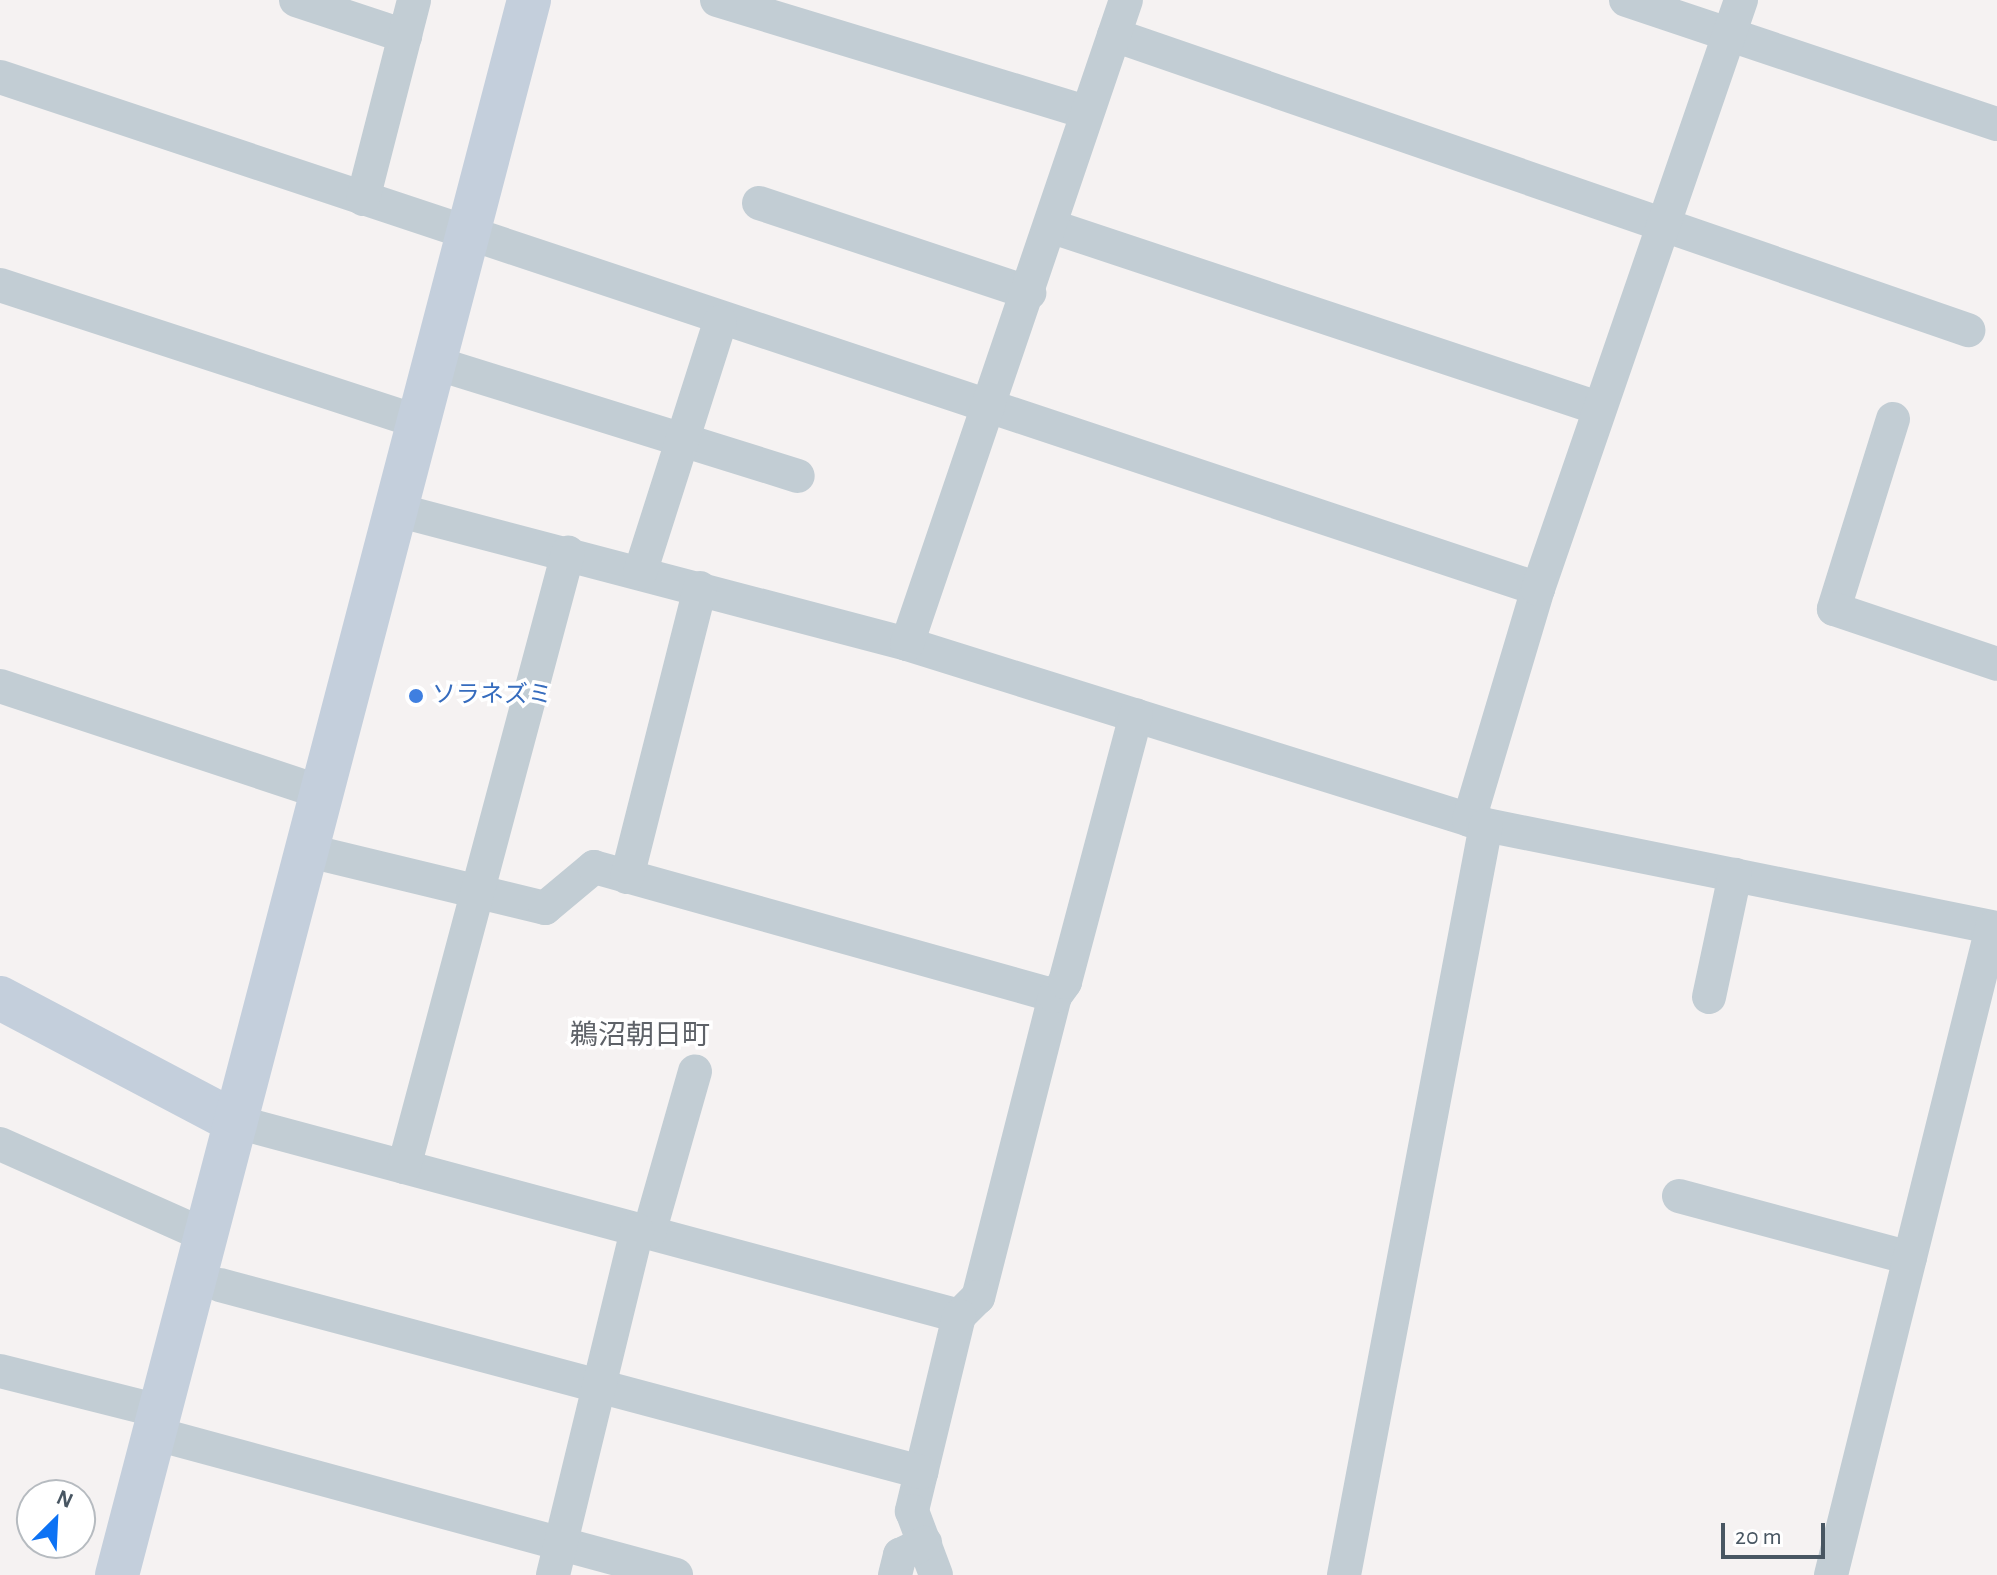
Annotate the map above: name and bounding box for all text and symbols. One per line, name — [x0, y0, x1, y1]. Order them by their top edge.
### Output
place label: ソラネズミ — [432, 682, 552, 710]
marker: ソラネズミ — [407, 687, 425, 705]
district label: 鵜沼朝日町 — [570, 1019, 710, 1053]
north arrow — [16, 1479, 96, 1559]
text: N — [53, 1486, 76, 1512]
scale bar — [1725, 1507, 1829, 1557]
text: 20 m — [1735, 1525, 1782, 1549]

